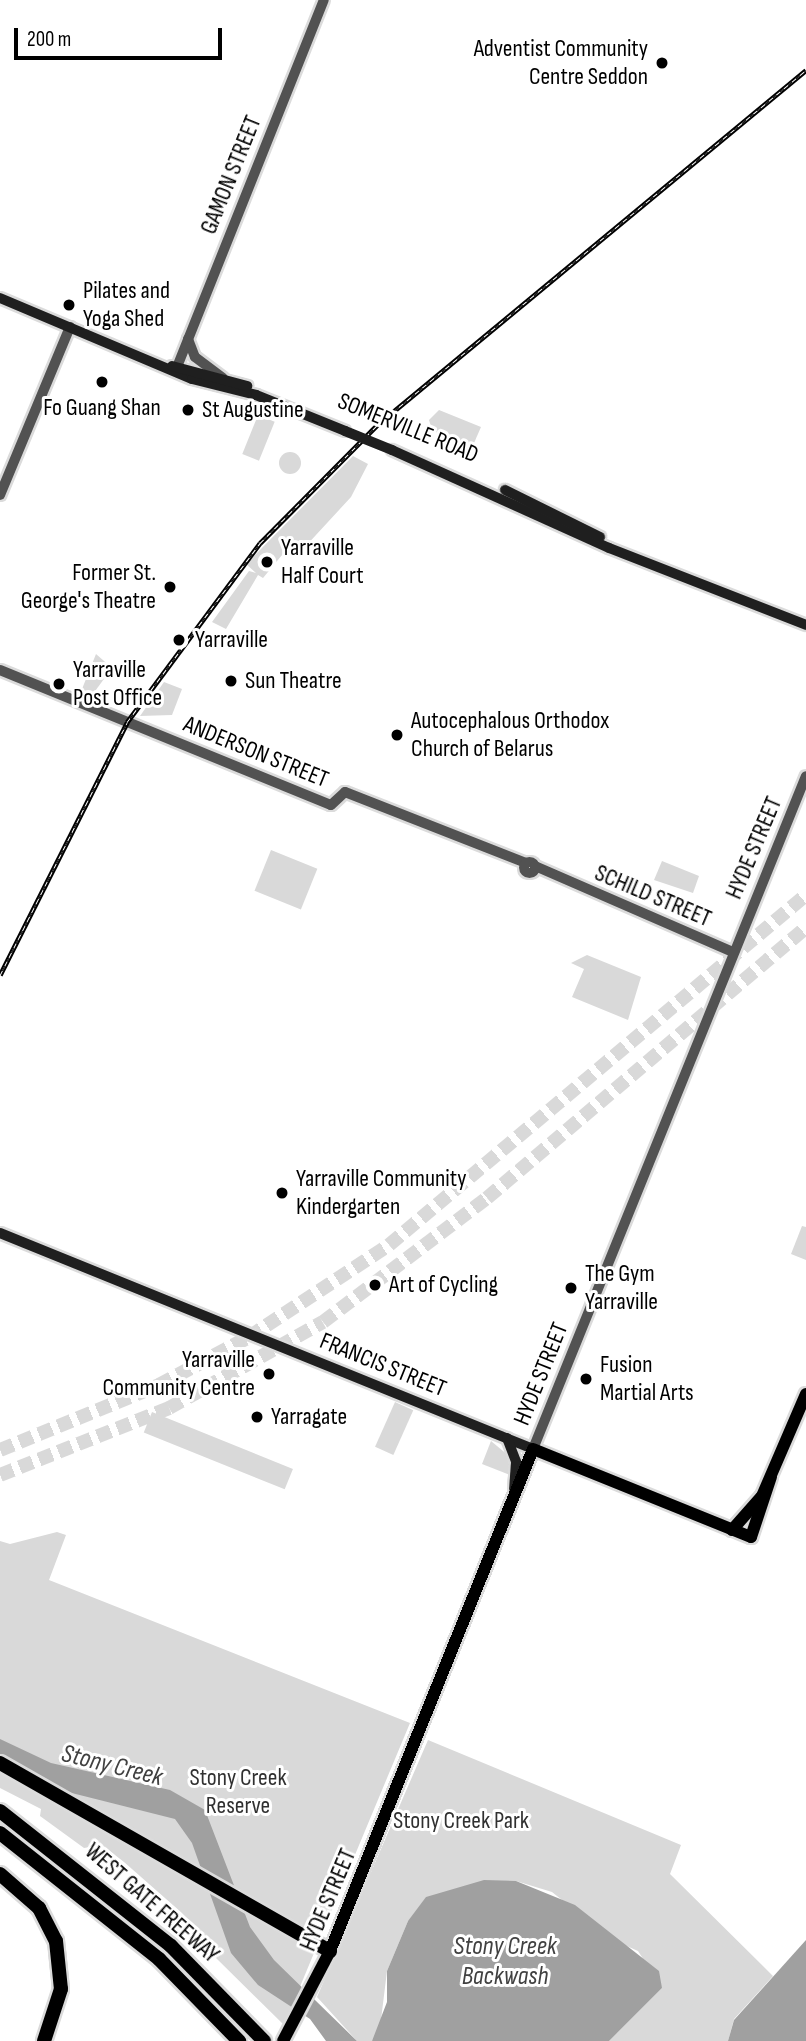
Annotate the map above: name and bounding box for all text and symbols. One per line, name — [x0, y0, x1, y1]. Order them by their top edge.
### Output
scale bar — [18, 14, 226, 58]
text: 200 m — [27, 27, 71, 52]
place label: Adventist Community Centre Seddon — [474, 35, 648, 91]
marker: Adventist Community Centre Seddon — [654, 55, 670, 71]
street label: GAMON STREET — [194, 112, 268, 238]
place label: Pilates and Yoga Shed — [83, 277, 170, 333]
marker: Pilates and Yoga Shed — [61, 297, 77, 313]
marker: Fo Guang Shan — [94, 374, 110, 390]
street label: SOMERVILLE ROAD — [334, 387, 482, 469]
place label: Fo Guang Shan — [43, 394, 161, 422]
place label: St Augustine — [202, 396, 304, 424]
marker: St Augustine — [180, 402, 196, 418]
place label: Yarraville Half Court — [281, 534, 364, 590]
marker: Yarraville Half Court — [259, 554, 275, 570]
place label: Former St. George's Theatre — [21, 559, 156, 615]
marker: Former St. George's Theatre — [162, 579, 178, 595]
place label: Yarraville — [195, 626, 268, 654]
marker: Yarraville — [169, 630, 189, 650]
place label: Yarraville Post Office — [73, 656, 162, 712]
place label: Sun Theatre — [245, 667, 342, 695]
marker: Sun Theatre — [223, 673, 239, 689]
marker: Yarraville Post Office — [51, 676, 67, 692]
place label: Autocephalous Orthodox Church of Belarus — [411, 707, 609, 763]
street label: ANDERSON STREET — [179, 710, 333, 794]
marker: Autocephalous Orthodox Church of Belarus — [389, 727, 405, 743]
street label: HYDE STREET — [720, 793, 788, 903]
street label: SCHILD STREET — [590, 859, 716, 933]
place label: Yarraville Community Kindergarten — [296, 1165, 466, 1221]
marker: Yarraville Community Kindergarten — [274, 1185, 290, 1201]
place label: The Gym Yarraville — [585, 1260, 658, 1316]
place label: Art of Cycling — [389, 1271, 498, 1299]
marker: Art of Cycling — [367, 1277, 383, 1293]
marker: The Gym Yarraville — [563, 1280, 579, 1296]
street label: HYDE STREET — [507, 1318, 575, 1430]
street label: FRANCIS STREET — [316, 1327, 450, 1403]
place label: Yarraville Community Centre — [103, 1346, 255, 1402]
place label: Fusion Martial Arts — [600, 1351, 694, 1407]
marker: Yarraville Community Centre — [261, 1366, 277, 1382]
marker: Fusion Martial Arts — [578, 1371, 594, 1387]
place label: Yarragate — [271, 1403, 347, 1431]
marker: Yarragate — [249, 1409, 265, 1425]
water label: Stony Creek — [58, 1738, 166, 1794]
park label: Stony Creek Reserve — [189, 1764, 287, 1820]
park label: Stony Creek Park — [393, 1807, 529, 1835]
street label: WEST GATE FREEWAY — [79, 1837, 225, 1969]
street label: HYDE STREET — [294, 1845, 362, 1955]
water label: Stony Creek Backwash — [454, 1931, 556, 1993]

